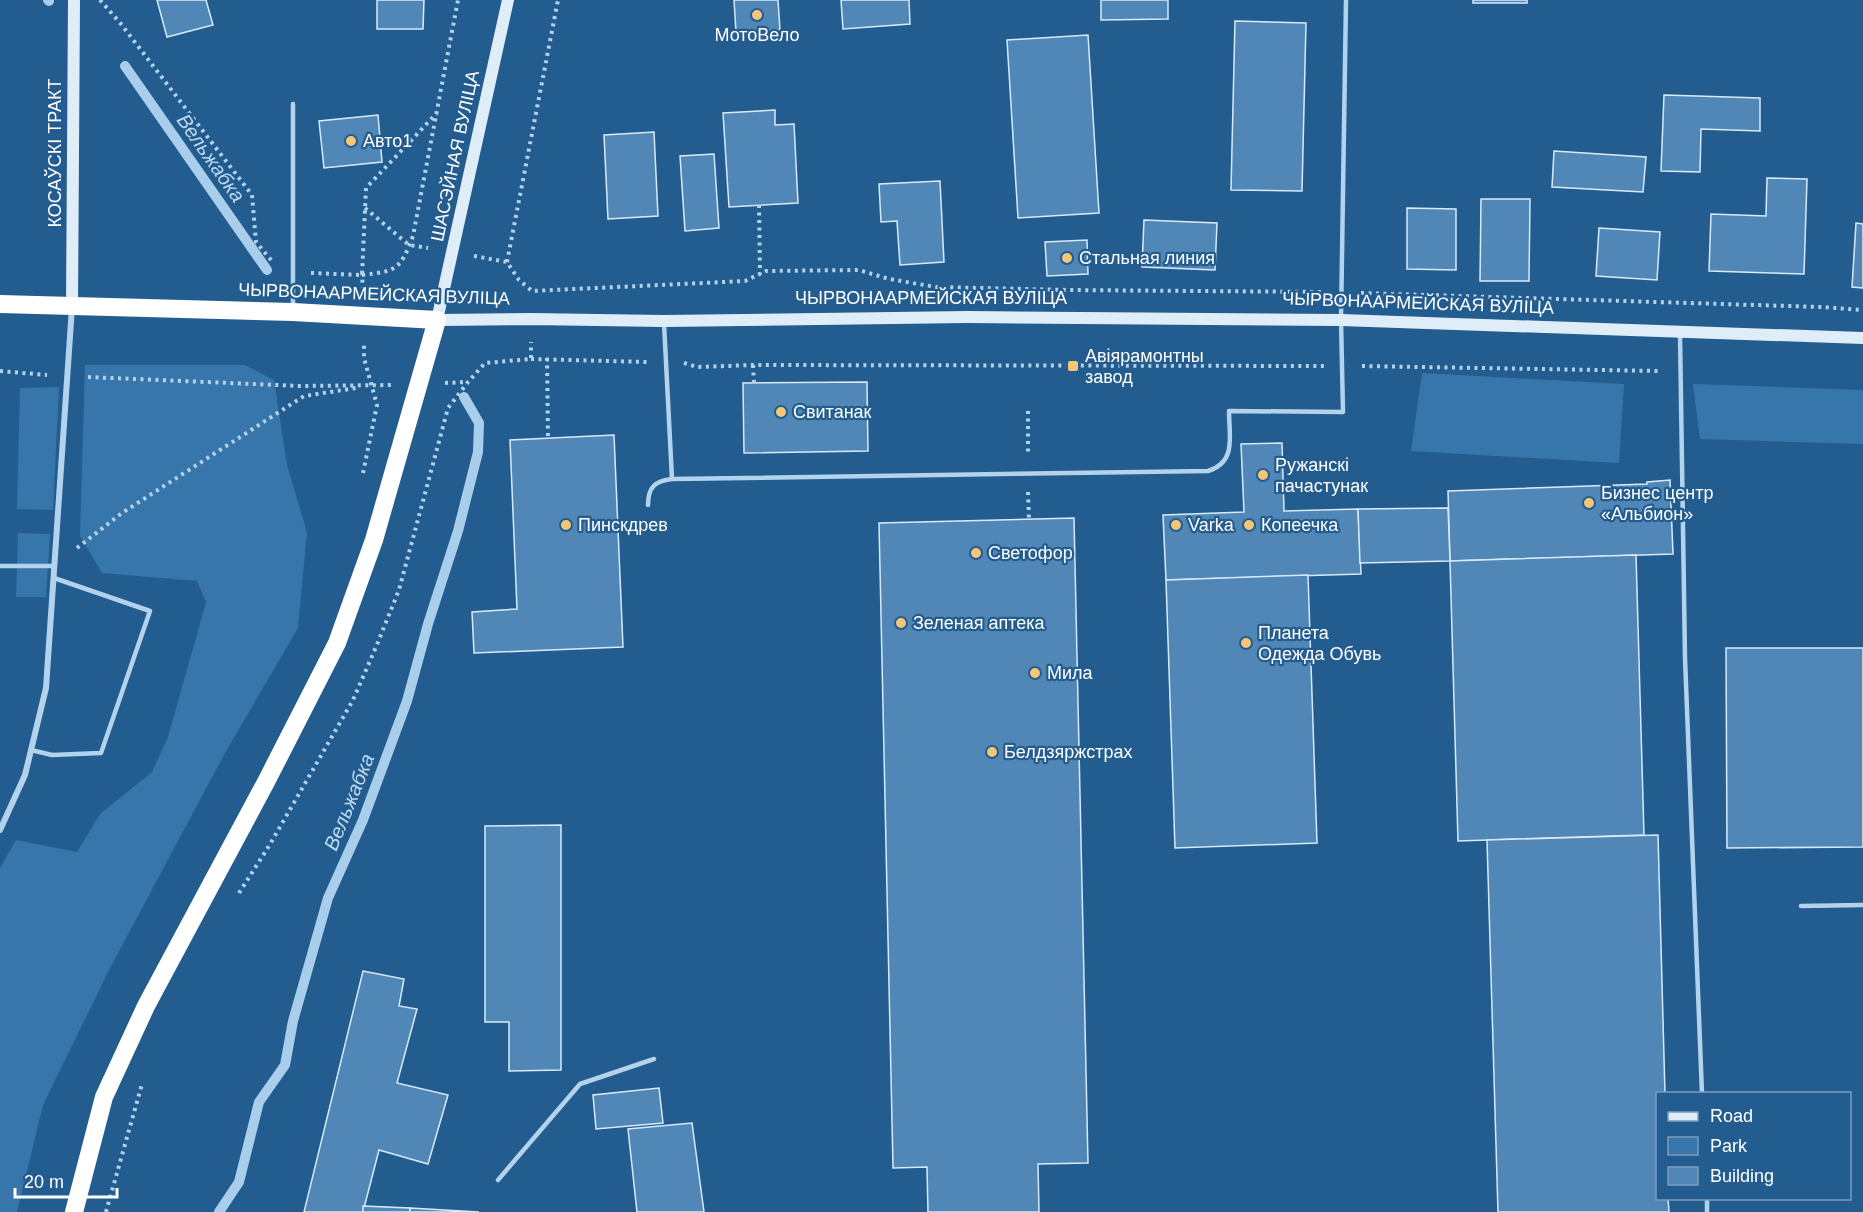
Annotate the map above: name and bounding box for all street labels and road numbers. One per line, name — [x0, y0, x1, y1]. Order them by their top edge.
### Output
street label: ШАСЭЙНАЯ ВУЛІЦА — [426, 69, 483, 243]
street label: КОСАЎСКІ ТРАКТ — [44, 78, 65, 228]
street label: ЧЫРВОНААРМЕЙСКАЯ ВУЛІЦА — [238, 278, 510, 309]
street label: ЧЫРВОНААРМЕЙСКАЯ ВУЛІЦА — [795, 287, 1067, 308]
street label: ЧЫРВОНААРМЕЙСКАЯ ВУЛІЦА — [1282, 287, 1554, 318]

